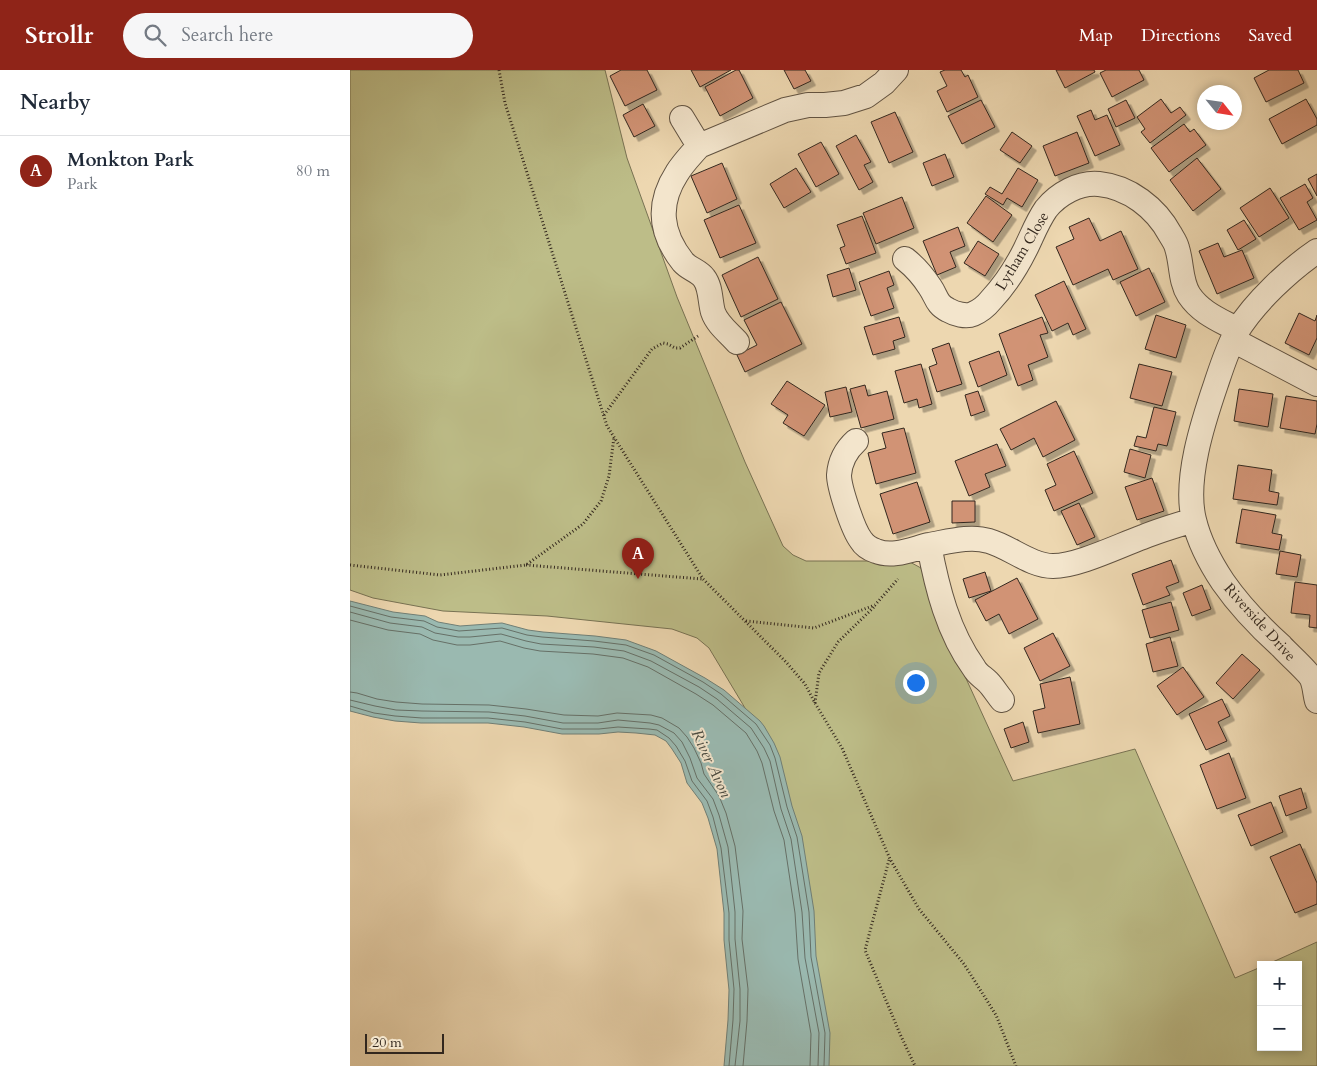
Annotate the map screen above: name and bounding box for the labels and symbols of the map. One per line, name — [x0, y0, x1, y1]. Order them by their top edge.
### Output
north arrow — [1197, 85, 1242, 130]
street label: Lytham Close — [991, 208, 1053, 294]
pin: A — [622, 538, 654, 579]
street label: Riverside Drive — [1220, 579, 1301, 666]
your location — [903, 670, 929, 696]
water label: River Avon — [686, 726, 737, 801]
scale bar — [365, 1031, 444, 1054]

